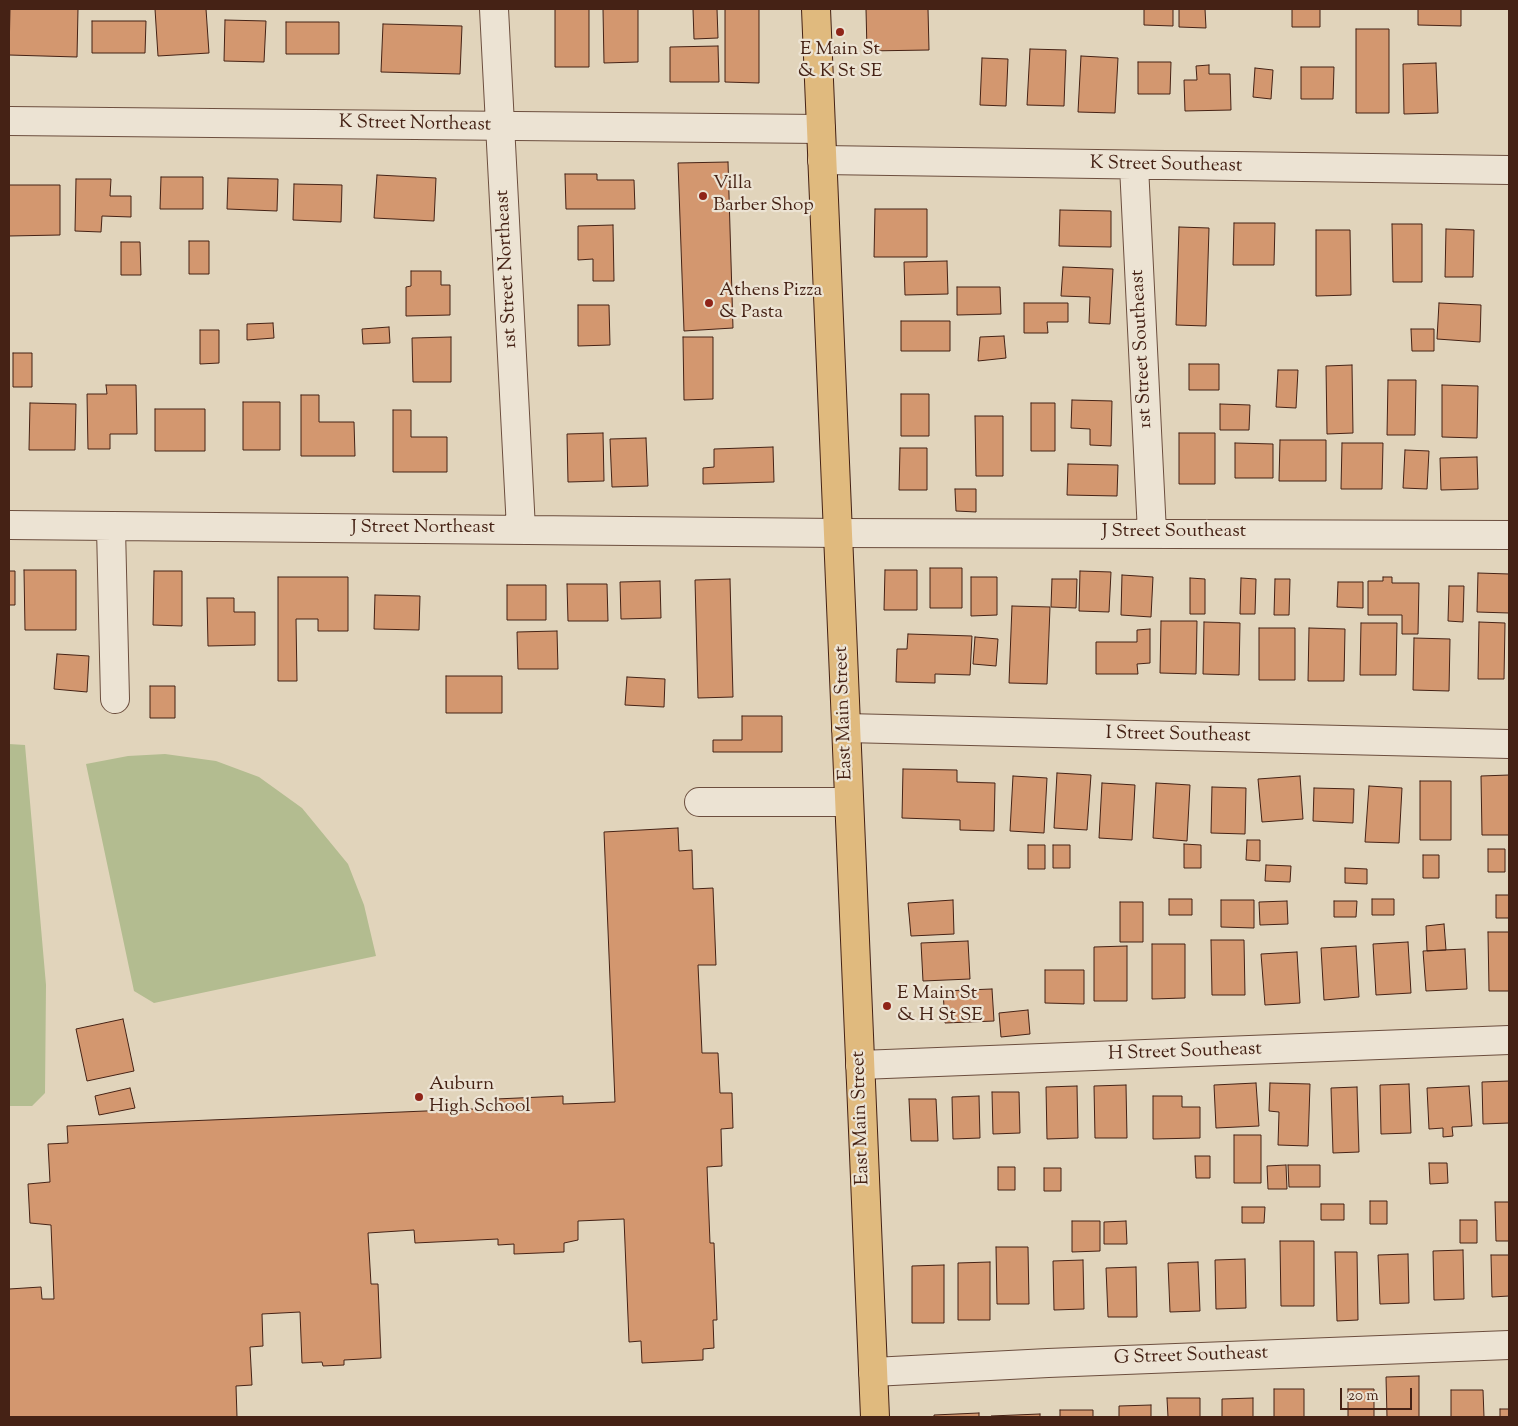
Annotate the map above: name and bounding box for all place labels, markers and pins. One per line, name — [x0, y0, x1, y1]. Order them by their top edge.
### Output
marker: E Main St & K St SE — [834, 26, 846, 38]
place label: E Main St & K St SE — [798, 40, 882, 84]
place label: Villa Barber Shop — [713, 174, 814, 218]
marker: Villa Barber Shop — [697, 190, 709, 202]
place label: Athens Pizza & Pasta — [719, 281, 822, 325]
marker: Athens Pizza & Pasta — [703, 297, 715, 309]
place label: E Main St & H St SE — [897, 984, 983, 1028]
marker: E Main St & H St SE — [881, 1000, 893, 1012]
place label: Auburn High School — [429, 1075, 531, 1119]
marker: Auburn High School — [413, 1091, 425, 1103]

